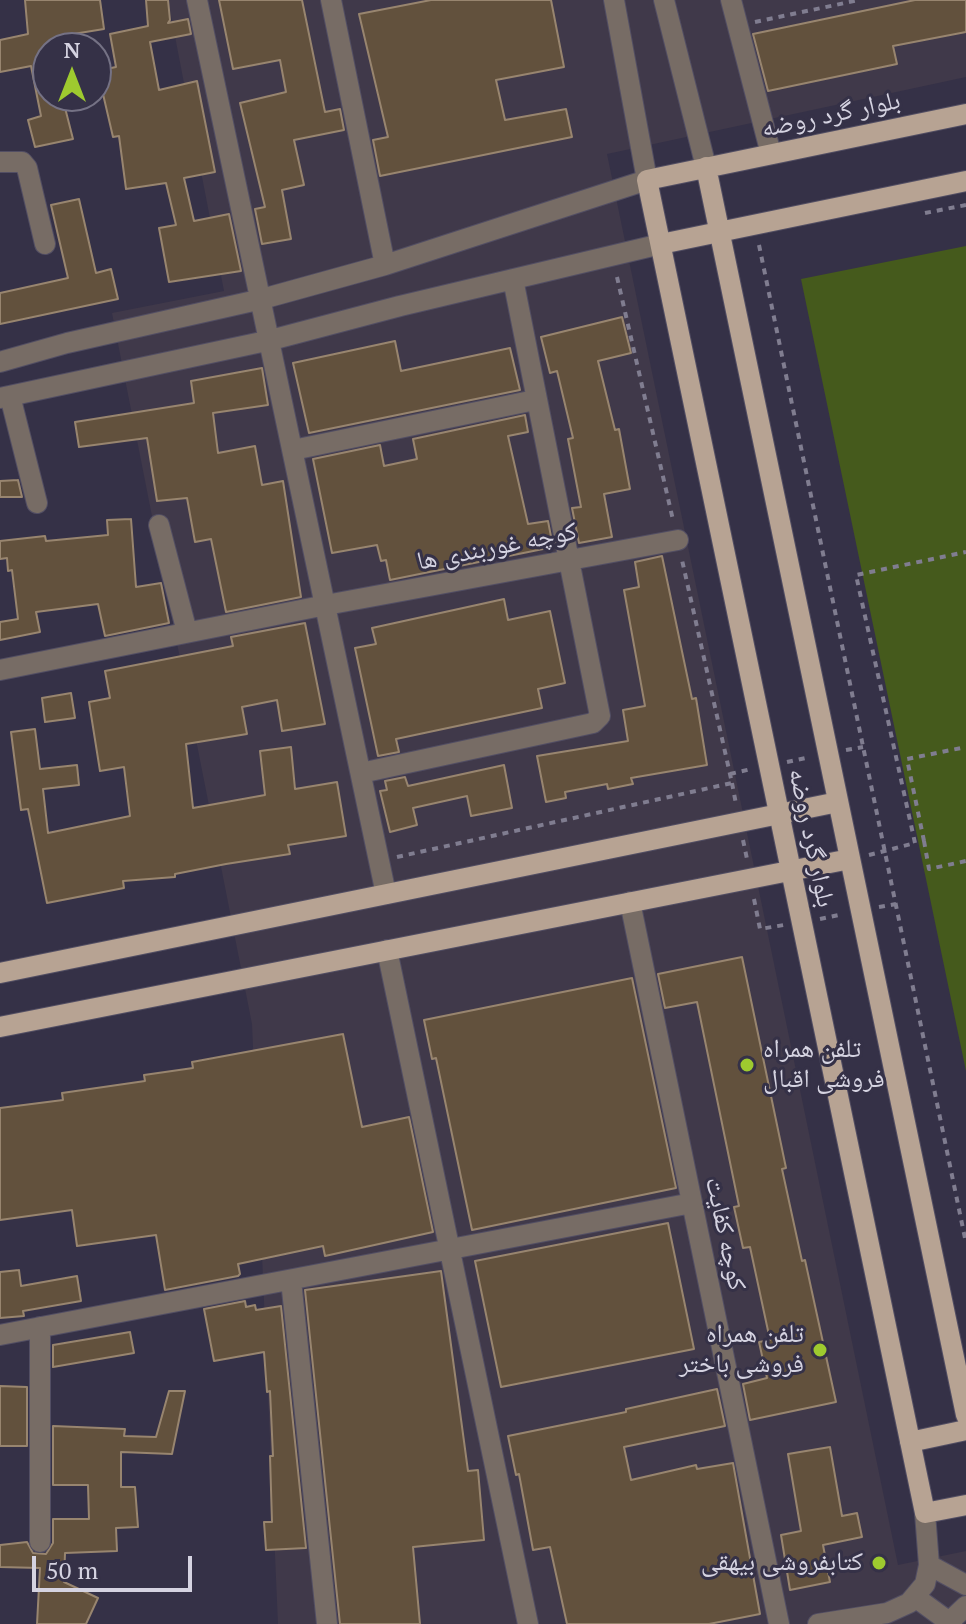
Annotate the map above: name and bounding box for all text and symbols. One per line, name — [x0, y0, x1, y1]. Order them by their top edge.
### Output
north arrow — [32, 32, 112, 112]
text: N — [64, 35, 80, 64]
street label: بلوار گرد روضه — [759, 85, 903, 145]
street label: کوچه غوربندی ها — [414, 516, 580, 578]
street label: بلوار گرد روضه — [781, 766, 841, 910]
place label: تلفن همراه فروشی اقبال — [763, 1034, 885, 1096]
marker: تلفن همراه فروشی اقبال — [738, 1056, 756, 1074]
street label: کوچه کفایت — [698, 1174, 752, 1294]
place label: تلفن همراه فروشی باختر — [679, 1319, 804, 1380]
marker: تلفن همراه فروشی باختر — [811, 1341, 829, 1359]
scale bar — [36, 1540, 196, 1590]
place label: کتابفروشی بیهقی — [701, 1547, 863, 1579]
text: 50 m — [46, 1554, 98, 1586]
marker: کتابفروشی بیهقی — [870, 1554, 888, 1572]

